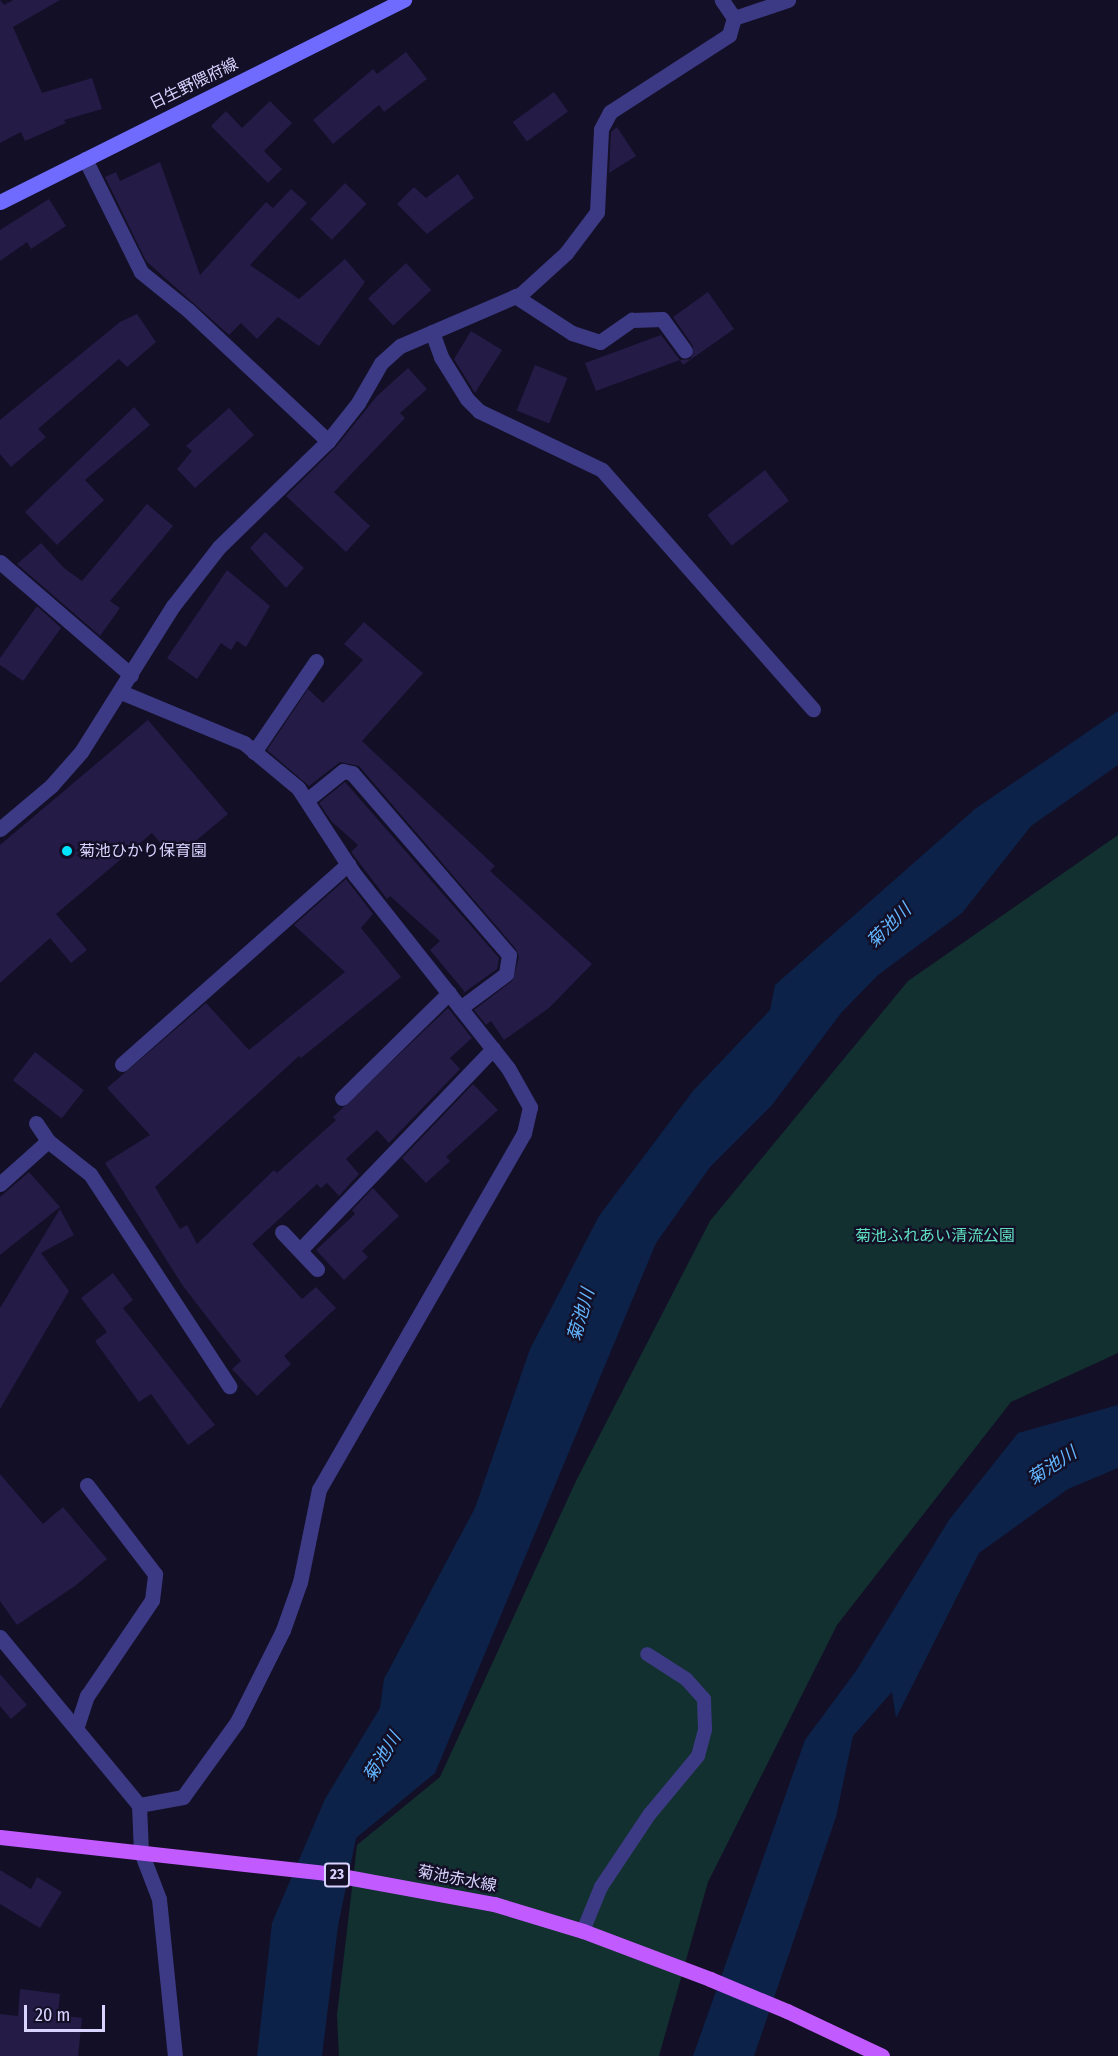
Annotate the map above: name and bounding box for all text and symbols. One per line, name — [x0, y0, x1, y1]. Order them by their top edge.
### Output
street label: 日生野隈府線 — [147, 54, 241, 114]
place label: 菊池ひかり保育園 — [79, 841, 207, 861]
marker: 菊池ひかり保育園 — [60, 844, 74, 858]
water label: 菊池川 — [862, 899, 916, 953]
park label: 菊池ふれあい清流公園 — [855, 1226, 1015, 1246]
water label: 菊池川 — [563, 1286, 599, 1344]
water label: 菊池川 — [1023, 1442, 1081, 1490]
water label: 菊池川 — [359, 1728, 405, 1786]
street label: 菊池赤水線 — [416, 1862, 498, 1896]
road number: 23 — [324, 1863, 350, 1887]
scale bar — [27, 1993, 108, 2031]
text: 20 m — [35, 2004, 70, 2026]

